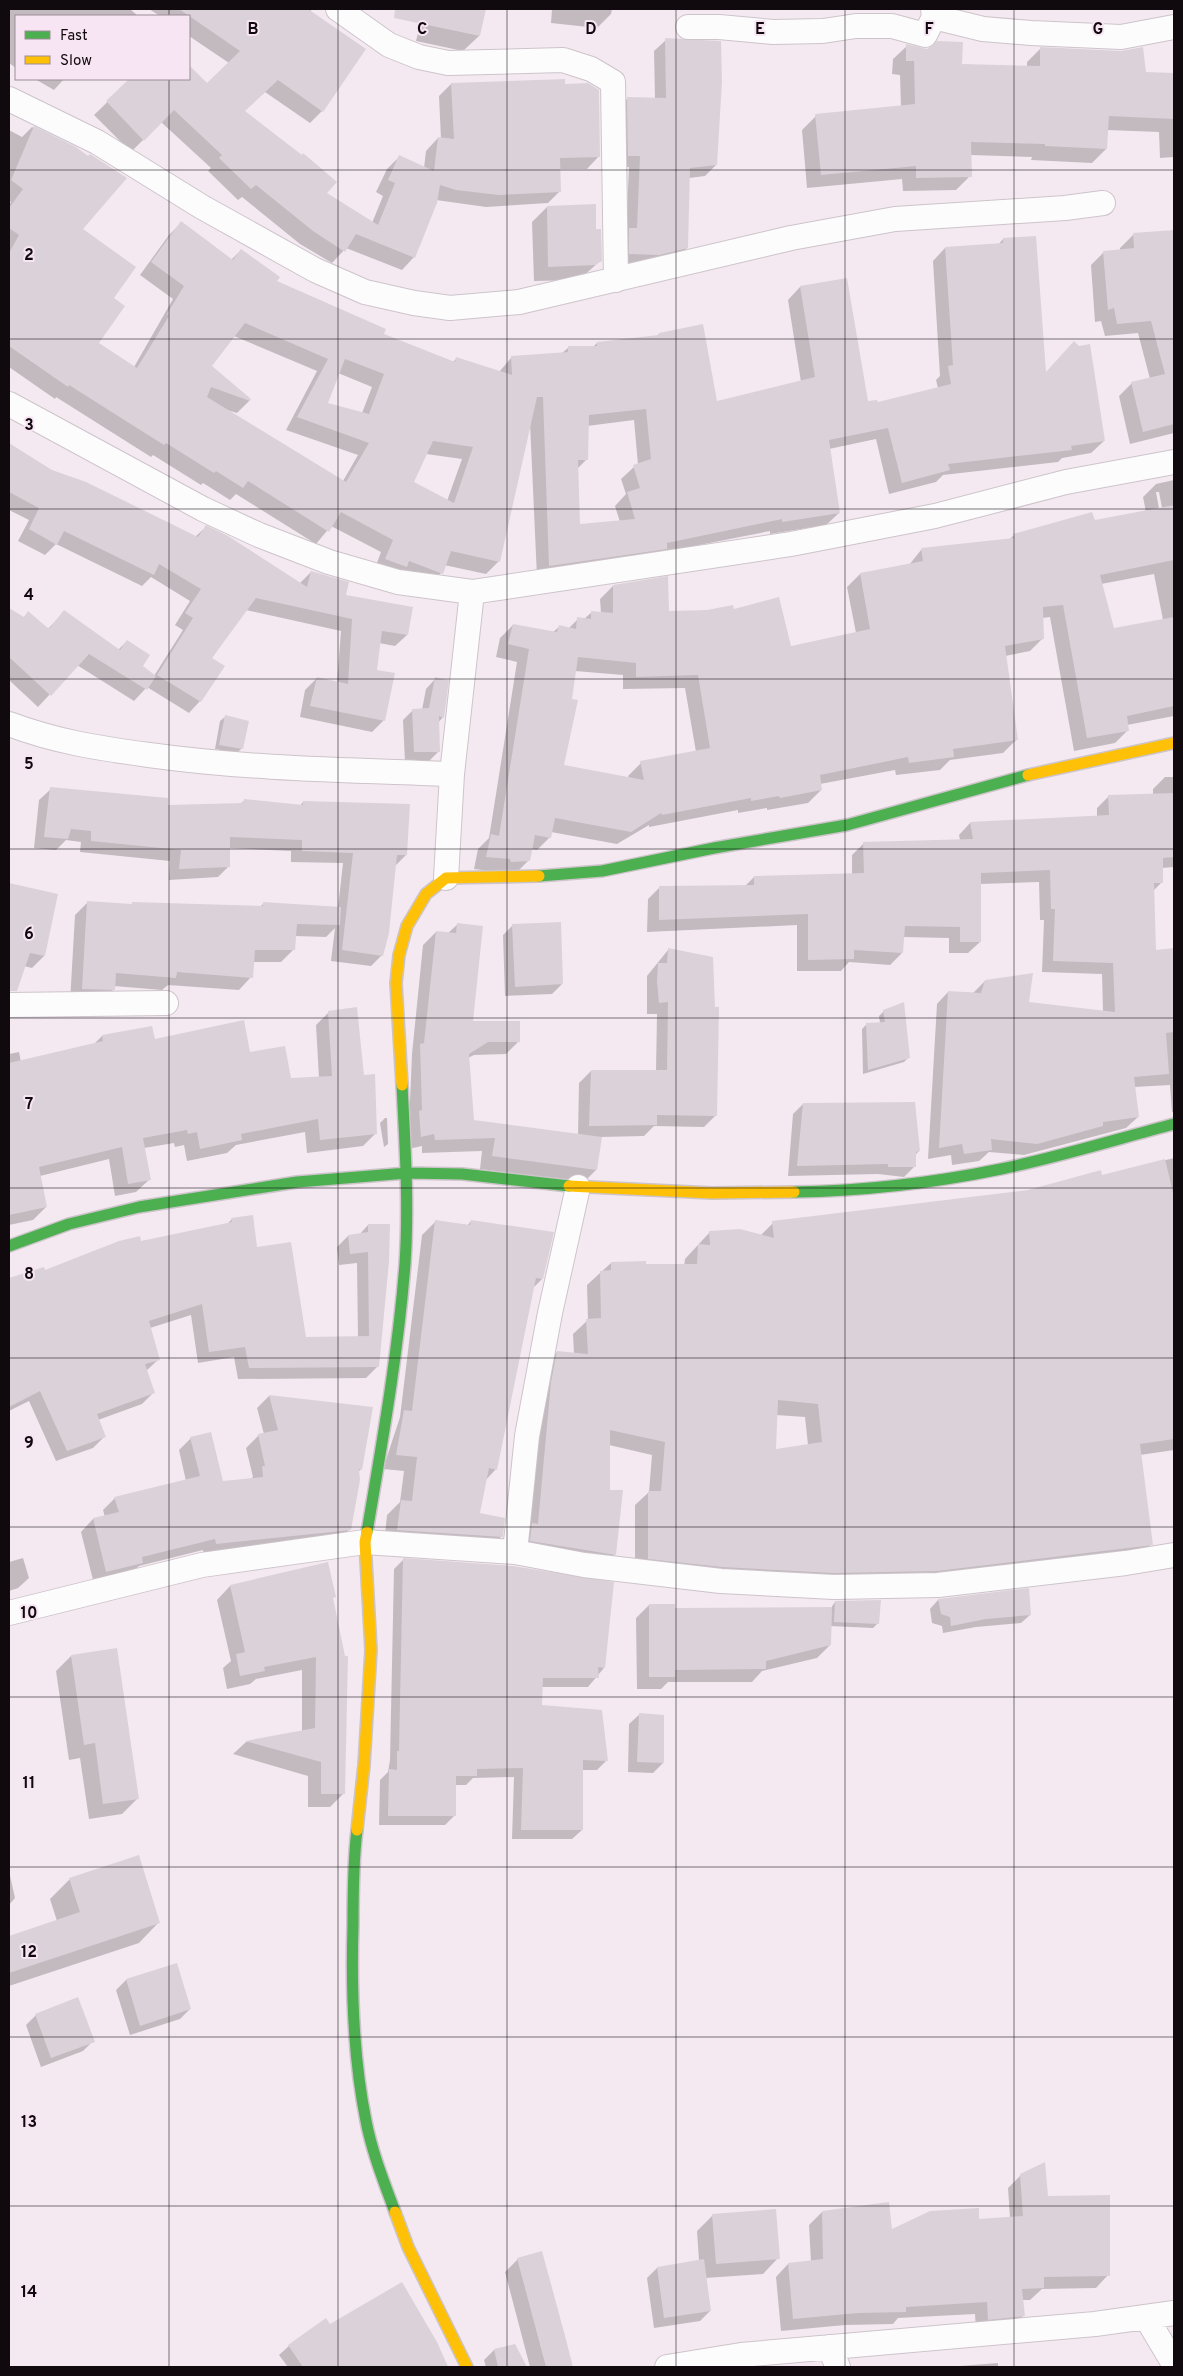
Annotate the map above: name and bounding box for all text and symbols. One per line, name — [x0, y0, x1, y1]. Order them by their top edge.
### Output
legend — [15, 15, 190, 80]
text: B — [247, 20, 259, 40]
text: C — [417, 20, 427, 40]
text: D — [585, 20, 597, 40]
text: E — [755, 20, 765, 40]
text: F — [924, 20, 934, 40]
text: G — [1093, 20, 1103, 40]
text: Fast — [60, 27, 88, 46]
text: Slow — [60, 52, 92, 71]
text: 2 — [24, 246, 34, 266]
text: 3 — [24, 416, 34, 436]
text: 4 — [24, 586, 34, 606]
text: 5 — [24, 755, 34, 775]
text: 6 — [24, 925, 34, 945]
text: 7 — [25, 1095, 33, 1115]
text: 8 — [24, 1265, 34, 1285]
text: 9 — [24, 1434, 34, 1454]
text: 10 — [21, 1604, 37, 1624]
text: 11 — [23, 1774, 35, 1794]
text: 12 — [21, 1943, 37, 1963]
text: 13 — [21, 2113, 37, 2133]
text: 14 — [21, 2283, 37, 2303]

